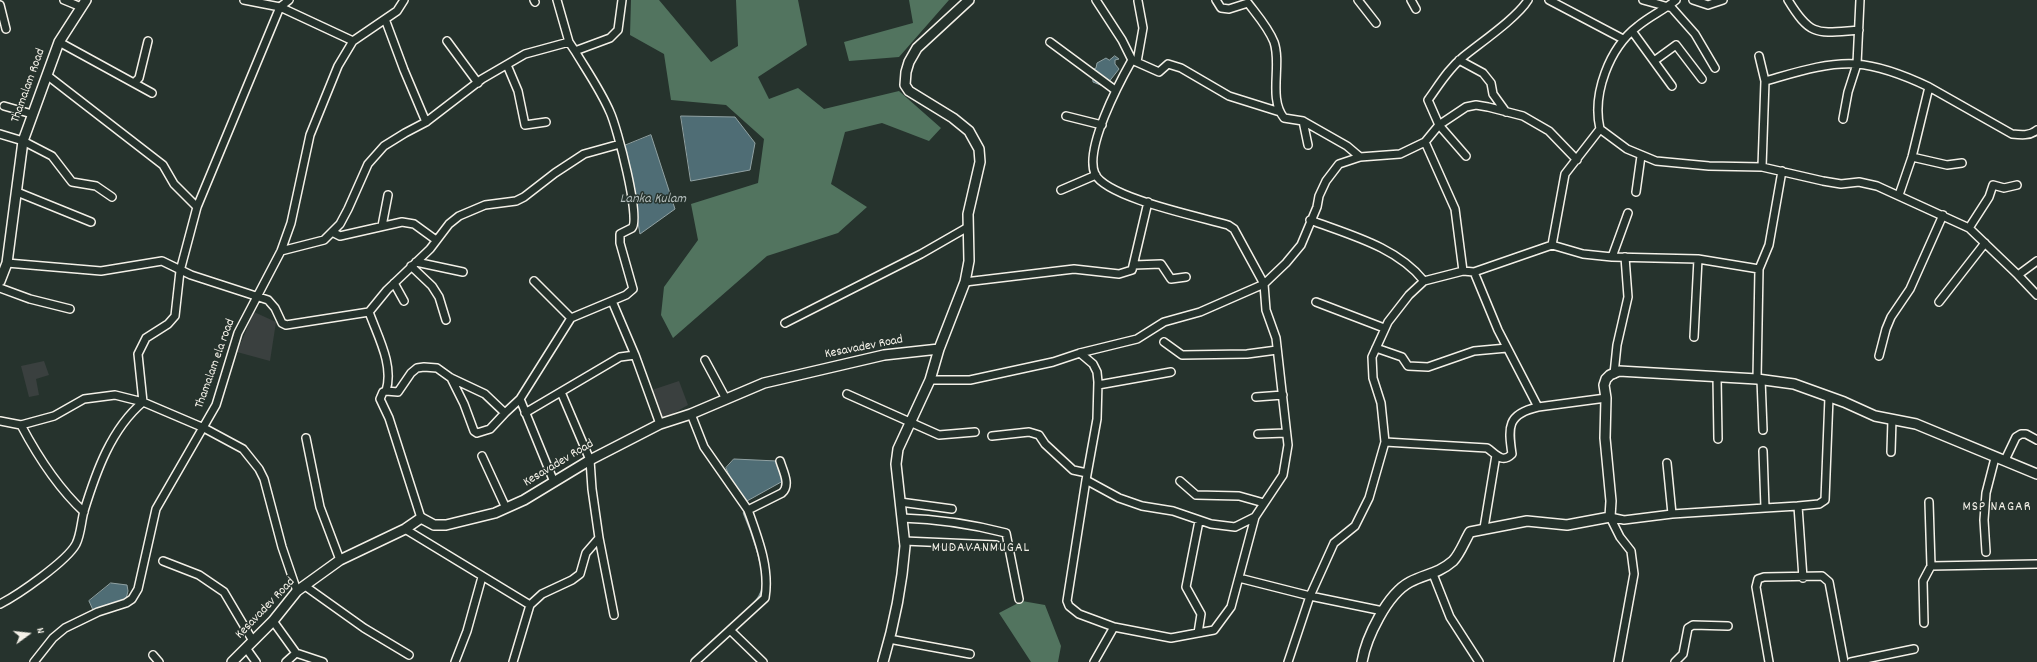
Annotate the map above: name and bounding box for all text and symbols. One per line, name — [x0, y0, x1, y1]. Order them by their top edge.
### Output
street label: Thamalam Road — [8, 47, 50, 125]
water label: Lanka Kulam — [620, 192, 686, 208]
street label: Thamalam ela road — [193, 317, 239, 411]
street label: Kesavadev Road — [824, 333, 904, 363]
street label: Kesavadev Road — [521, 437, 597, 491]
district label: MSP NAGAR — [1962, 500, 2032, 516]
district label: MUDAVANMUGAL — [932, 541, 1030, 557]
street label: Kesavadev Road — [233, 575, 299, 643]
north arrow — [8, 614, 48, 654]
text: N — [31, 626, 48, 636]

